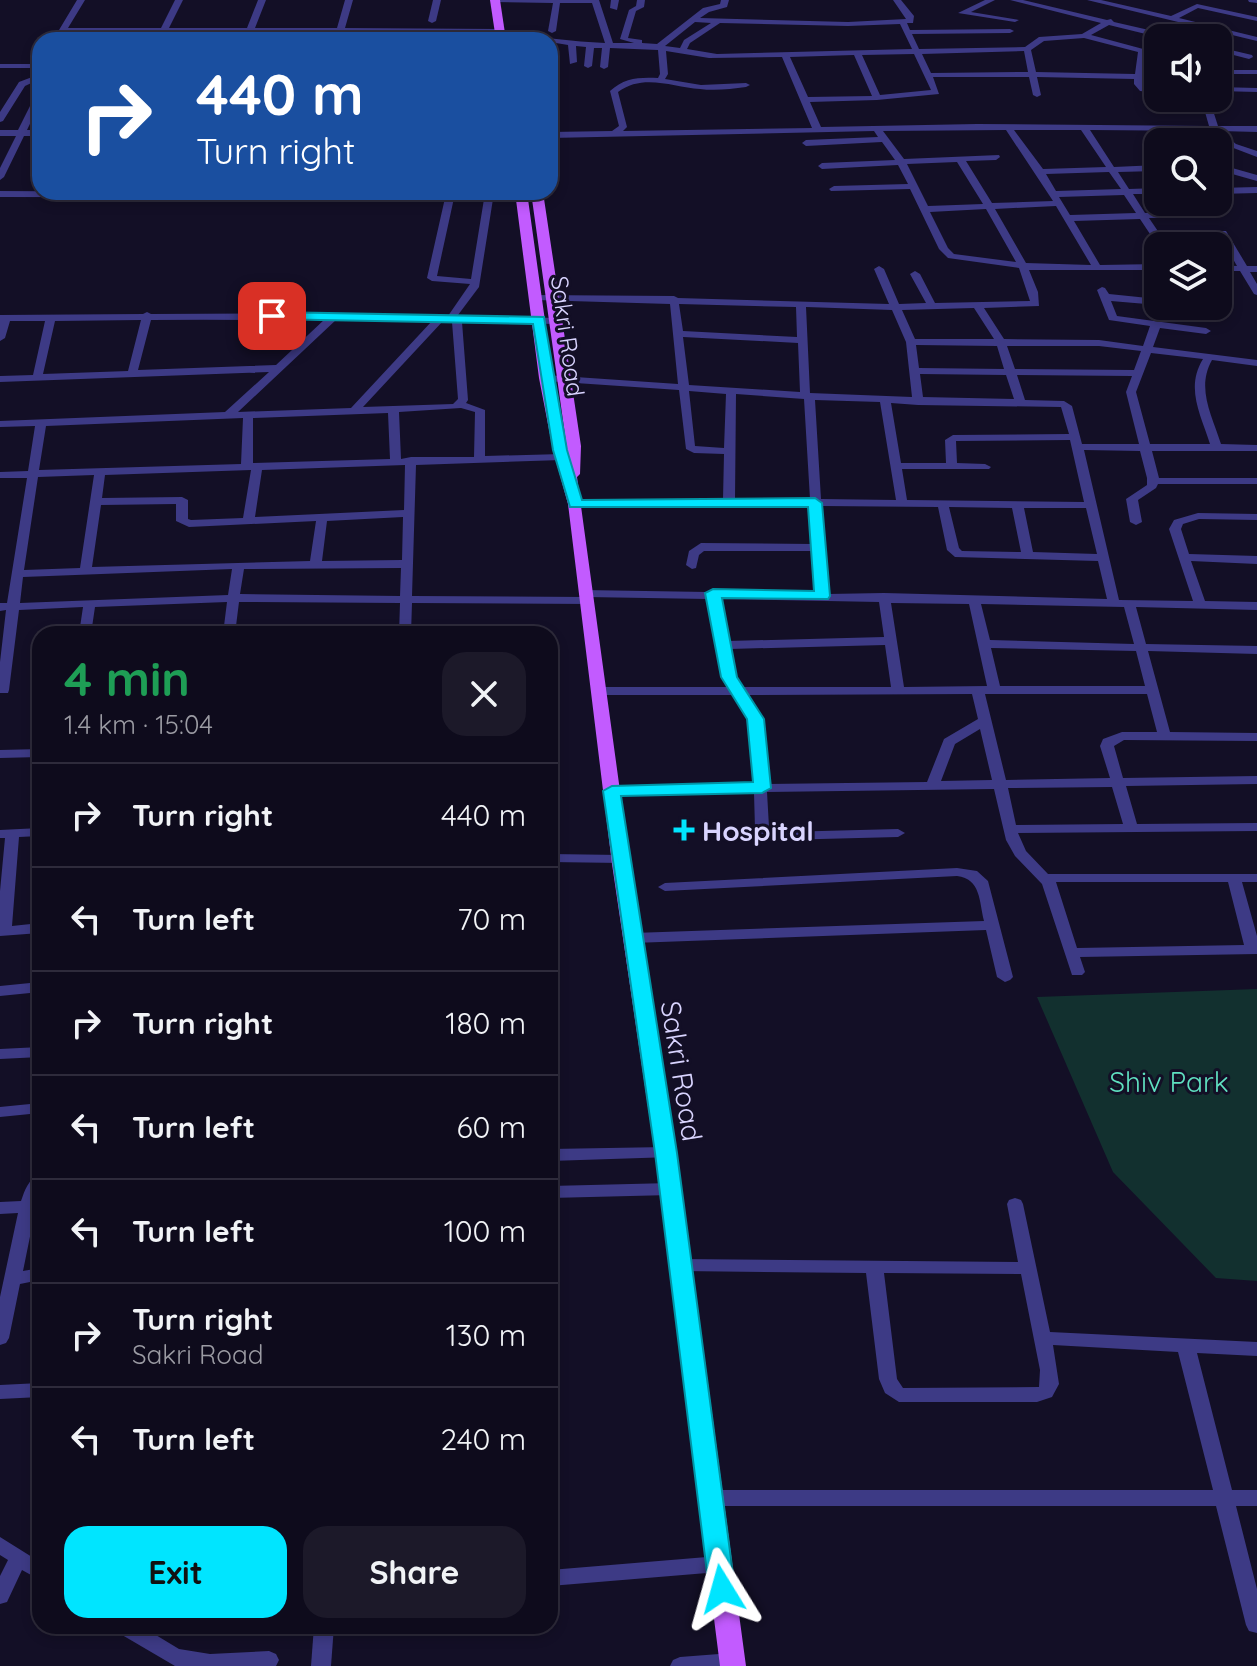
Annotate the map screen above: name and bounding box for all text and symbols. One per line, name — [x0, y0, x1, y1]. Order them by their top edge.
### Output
map controls — [1144, 24, 1232, 320]
button: sound — [1144, 24, 1232, 112]
text: 440 m — [196, 59, 364, 129]
icon: right — [64, 64, 168, 168]
text: Turn right — [196, 128, 355, 173]
button: search — [1144, 128, 1232, 216]
button: layers — [1144, 232, 1232, 320]
street label: Sakri Road — [545, 274, 591, 398]
pin — [238, 282, 306, 350]
icon: arrive — [250, 294, 294, 338]
text: 4 min — [64, 648, 190, 708]
button: close — [442, 652, 526, 736]
text: 1.4 km · 15:04 — [64, 708, 213, 741]
icon: right — [64, 793, 108, 837]
text: Turn right — [132, 796, 273, 834]
text: 440 m — [441, 796, 526, 834]
place label: Hospital — [702, 813, 814, 848]
marker: Hospital — [673, 819, 695, 841]
icon: left — [64, 897, 108, 941]
text: Turn left — [132, 900, 255, 938]
text: 70 m — [457, 900, 526, 938]
street label: Sakri Road — [654, 998, 710, 1144]
icon: right — [64, 1001, 108, 1045]
text: Turn right — [132, 1004, 273, 1042]
text: 180 m — [445, 1004, 526, 1042]
park label: Shiv Park — [1109, 1064, 1229, 1099]
icon: left — [64, 1105, 108, 1149]
text: Turn left — [132, 1108, 255, 1146]
text: 60 m — [456, 1108, 526, 1146]
icon: left — [64, 1209, 108, 1253]
text: Turn left — [132, 1212, 255, 1250]
text: 100 m — [444, 1212, 526, 1250]
text: Turn right — [132, 1300, 273, 1338]
icon: right — [64, 1313, 108, 1357]
text: 130 m — [446, 1316, 526, 1354]
text: Sakri Road — [132, 1338, 263, 1371]
icon: left — [64, 1417, 108, 1461]
text: Turn left — [132, 1420, 255, 1458]
text: 240 m — [441, 1420, 526, 1458]
button: Exit — [64, 1526, 287, 1618]
button: Share — [303, 1526, 526, 1618]
position arrow — [680, 1547, 764, 1631]

